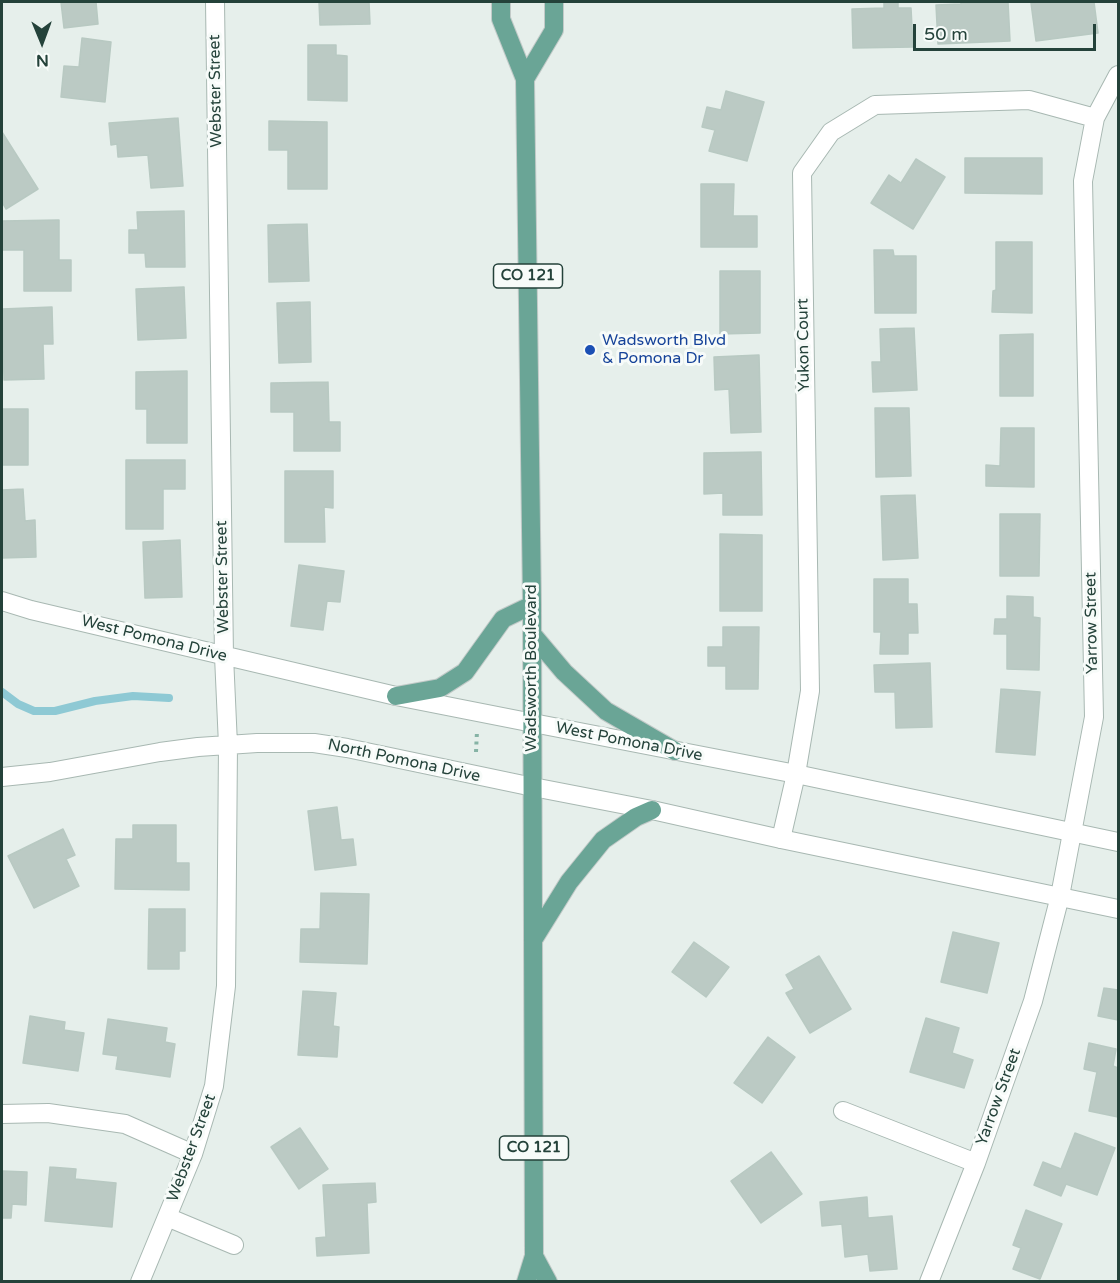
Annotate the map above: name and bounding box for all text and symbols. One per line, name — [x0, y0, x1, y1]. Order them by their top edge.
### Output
north arrow — [12, 12, 72, 72]
scale bar — [916, 12, 1099, 50]
text: 50 m — [924, 23, 968, 45]
street label: Webster Street — [205, 34, 227, 148]
text: N — [36, 50, 49, 70]
road number: CO 121 — [494, 264, 562, 288]
street label: Yukon Court — [794, 298, 814, 392]
place label: Wadsworth Blvd & Pomona Dr — [602, 331, 726, 369]
marker: Wadsworth Blvd & Pomona Dr — [583, 343, 597, 357]
street label: Webster Street — [212, 520, 234, 634]
street label: Yarrow Street — [1082, 572, 1102, 674]
street label: Wadsworth Boulevard — [522, 584, 542, 752]
street label: West Pomona Drive — [79, 612, 229, 666]
street label: West Pomona Drive — [554, 718, 704, 766]
street label: North Pomona Drive — [326, 735, 482, 787]
street label: Yarrow Street — [973, 1046, 1025, 1148]
street label: Webster Street — [164, 1091, 220, 1205]
road number: CO 121 — [500, 1136, 568, 1160]

